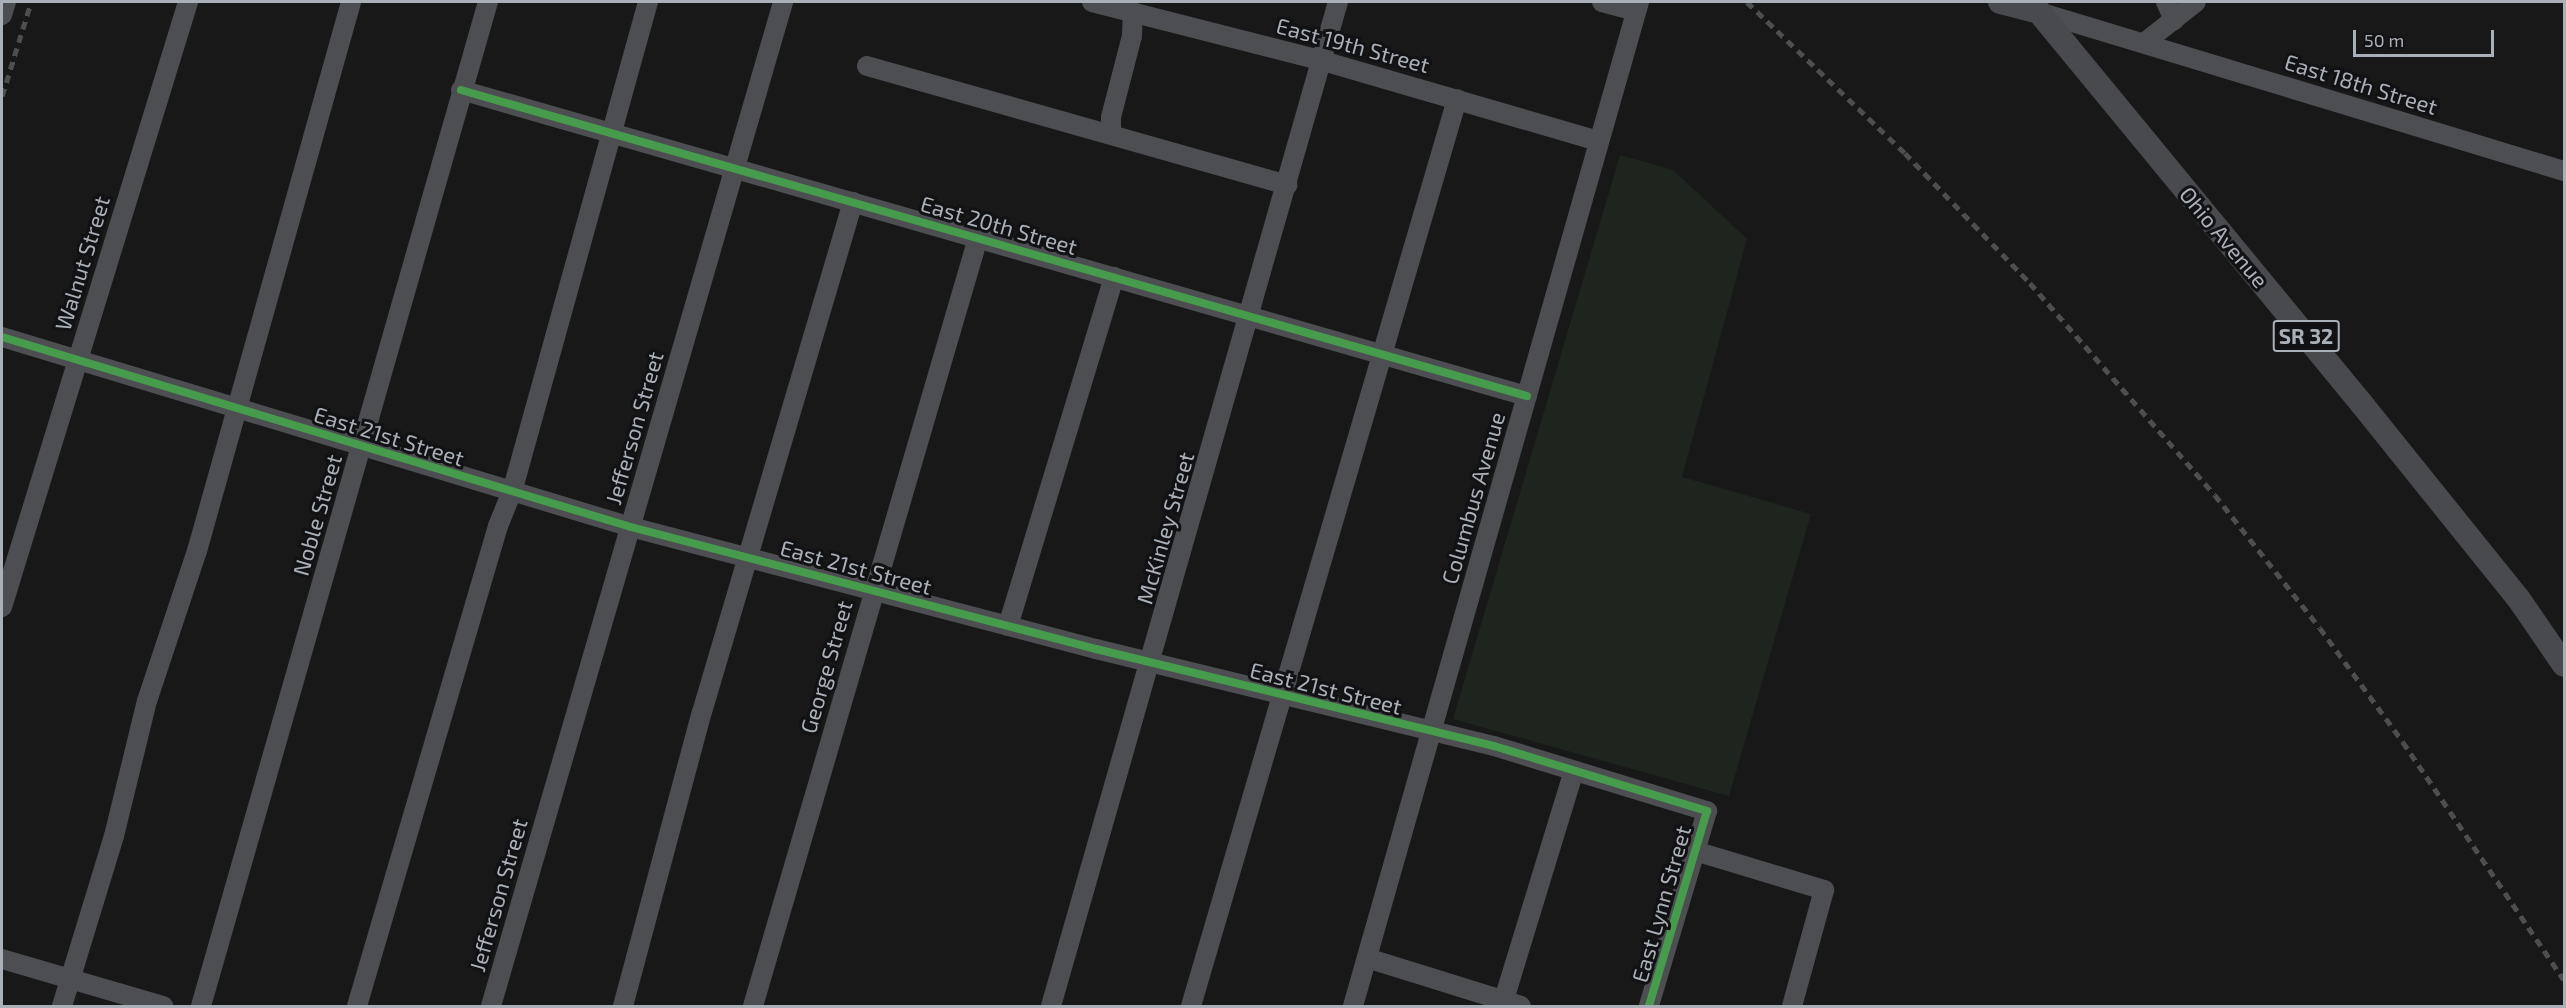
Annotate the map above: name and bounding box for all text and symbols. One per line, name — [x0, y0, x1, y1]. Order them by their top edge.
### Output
street label: East 19th Street — [1274, 12, 1432, 78]
scale bar — [2356, 18, 2497, 56]
text: 50 m — [2364, 29, 2404, 51]
street label: East 18th Street — [2282, 48, 2440, 120]
street label: Ohio Avenue — [2174, 181, 2274, 293]
street label: East 20th Street — [918, 190, 1080, 260]
street label: Walnut Street — [49, 193, 115, 333]
road number: SR 32 — [2272, 318, 2340, 354]
street label: Jefferson Street — [600, 348, 668, 508]
street label: East 21st Street — [311, 401, 467, 471]
street label: Columbus Avenue — [1436, 409, 1510, 587]
street label: McKinley Street — [1131, 449, 1199, 607]
street label: Noble Street — [287, 451, 347, 579]
street label: East 21st Street — [777, 534, 935, 600]
street label: George Street — [794, 598, 858, 736]
street label: East 21st Street — [1247, 656, 1405, 720]
street label: Jefferson Street — [464, 815, 532, 975]
street label: East Lynn Street — [1626, 823, 1696, 985]

